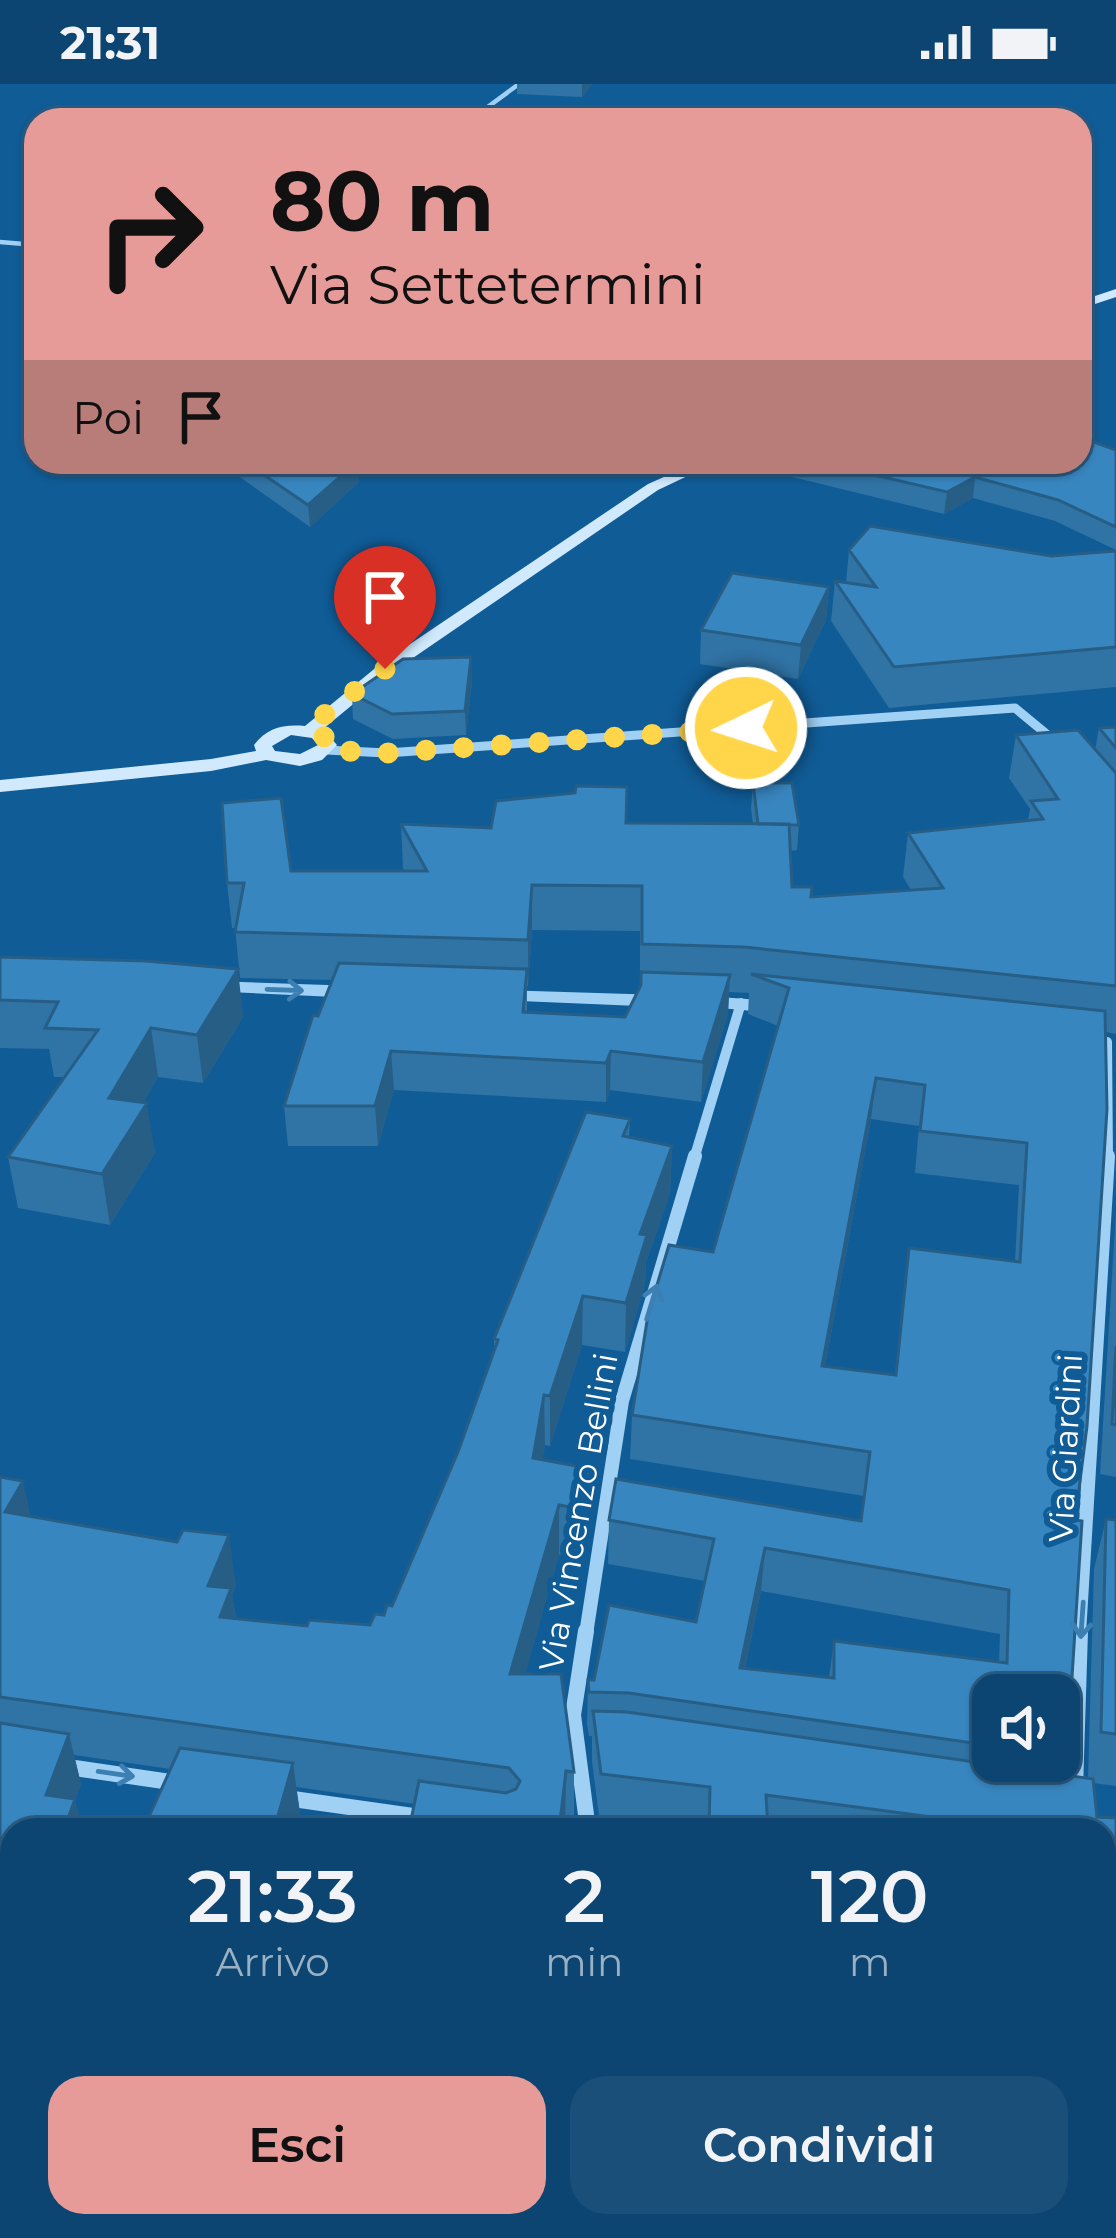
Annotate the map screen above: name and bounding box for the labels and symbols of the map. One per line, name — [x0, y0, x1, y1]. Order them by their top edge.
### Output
pin — [334, 546, 436, 669]
position arrow — [683, 665, 809, 791]
one-way arrow — [265, 978, 304, 1001]
one-way arrow — [642, 1284, 664, 1322]
street label: Via Vincenzo Bellini — [530, 1350, 626, 1674]
street label: Via Giardini — [1040, 1353, 1090, 1543]
one-way arrow — [1070, 1600, 1093, 1639]
one-way arrow — [96, 1763, 135, 1786]

